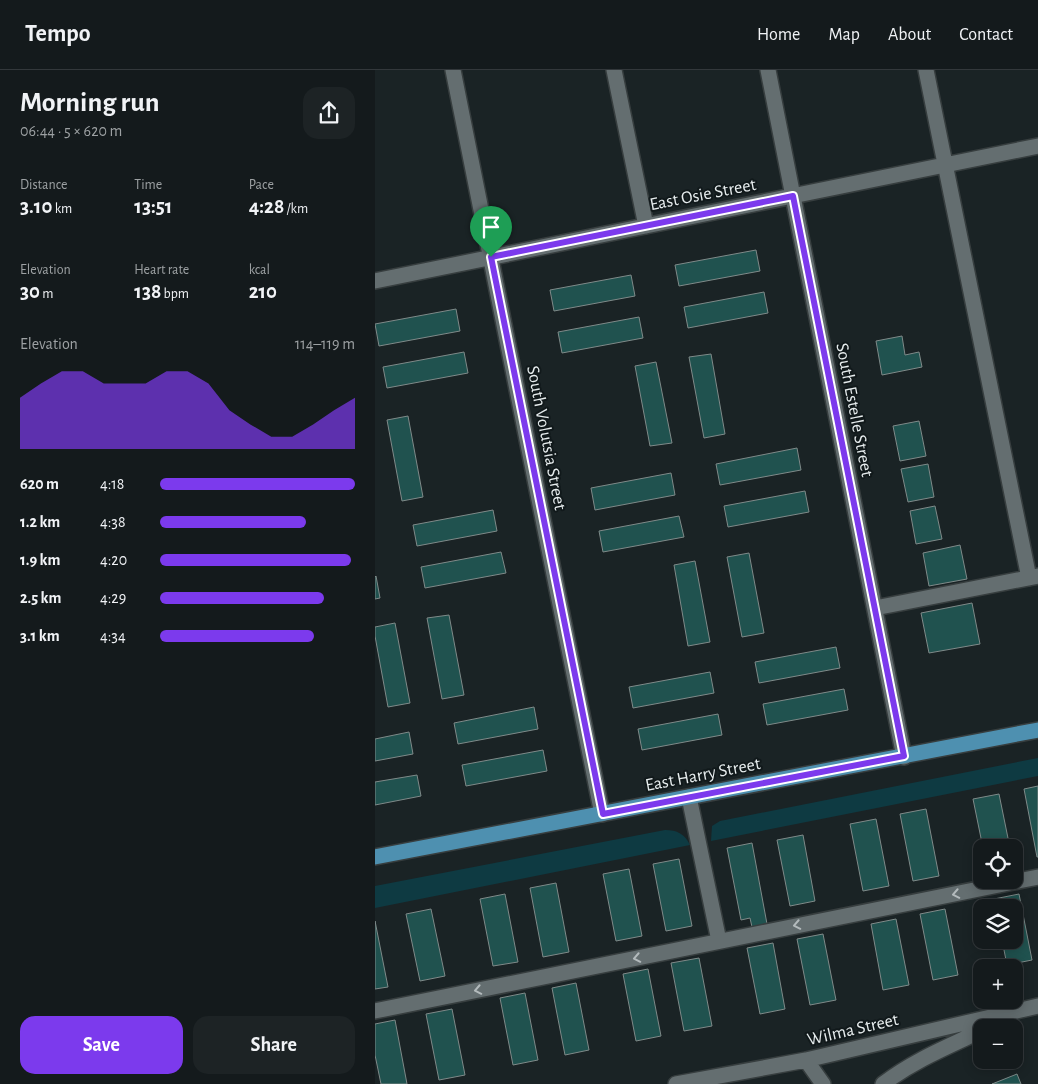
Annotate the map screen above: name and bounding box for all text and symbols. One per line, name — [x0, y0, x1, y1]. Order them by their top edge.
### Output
text: Tempo — [25, 22, 91, 46]
text: Home — [757, 26, 800, 44]
text: Map — [828, 26, 860, 44]
text: About — [888, 26, 931, 44]
text: Contact — [959, 26, 1013, 44]
button: share — [303, 87, 355, 139]
text: Morning run — [20, 89, 160, 117]
text: 06:44 · 5 × 620 m — [20, 123, 122, 139]
street label: East Osie Street — [648, 176, 758, 214]
text: Distance — [20, 178, 67, 192]
text: Time — [134, 178, 162, 192]
text: Pace — [249, 178, 274, 192]
text: 3.10 — [20, 196, 52, 217]
text: 13:51 — [134, 196, 172, 217]
text: 4:28 — [249, 196, 284, 217]
text: km — [52, 202, 72, 216]
text: /km — [284, 202, 308, 216]
pin — [470, 206, 512, 257]
icon: arrive — [477, 213, 505, 241]
text: Elevation — [20, 263, 71, 277]
text: Heart rate — [134, 263, 189, 277]
text: kcal — [249, 263, 270, 277]
text: 30 — [20, 281, 40, 302]
text: 138 — [134, 281, 161, 302]
text: 210 — [249, 281, 277, 302]
text: m — [40, 287, 54, 301]
text: bpm — [161, 287, 189, 301]
text: Elevation — [20, 336, 78, 352]
text: 114–119 m — [295, 336, 355, 352]
street label: South Estelle Street — [832, 342, 876, 479]
street label: South Volutsia Street — [523, 364, 569, 512]
text: 620 m — [20, 476, 59, 492]
text: 4:18 — [100, 476, 124, 492]
text: 1.2 km — [20, 514, 60, 530]
text: 4:38 — [100, 514, 126, 530]
text: 1.9 km — [20, 552, 60, 568]
text: 4:20 — [100, 552, 127, 568]
text: 2.5 km — [20, 590, 61, 606]
text: 4:29 — [100, 590, 126, 606]
text: 3.1 km — [20, 628, 60, 644]
text: 4:34 — [100, 628, 126, 644]
street label: East Harry Street — [644, 755, 762, 795]
map controls — [973, 839, 1023, 1069]
button: locate — [973, 839, 1023, 889]
one-way arrow — [951, 888, 960, 898]
button: layers — [973, 899, 1023, 949]
one-way arrow — [792, 920, 801, 930]
one-way arrow — [633, 952, 642, 962]
button: + — [973, 959, 1023, 1009]
one-way arrow — [474, 984, 482, 995]
street label: Wilma Street — [806, 1011, 901, 1049]
button: Save — [20, 1016, 183, 1074]
button: Share — [193, 1016, 355, 1074]
button: − — [973, 1019, 1023, 1069]

